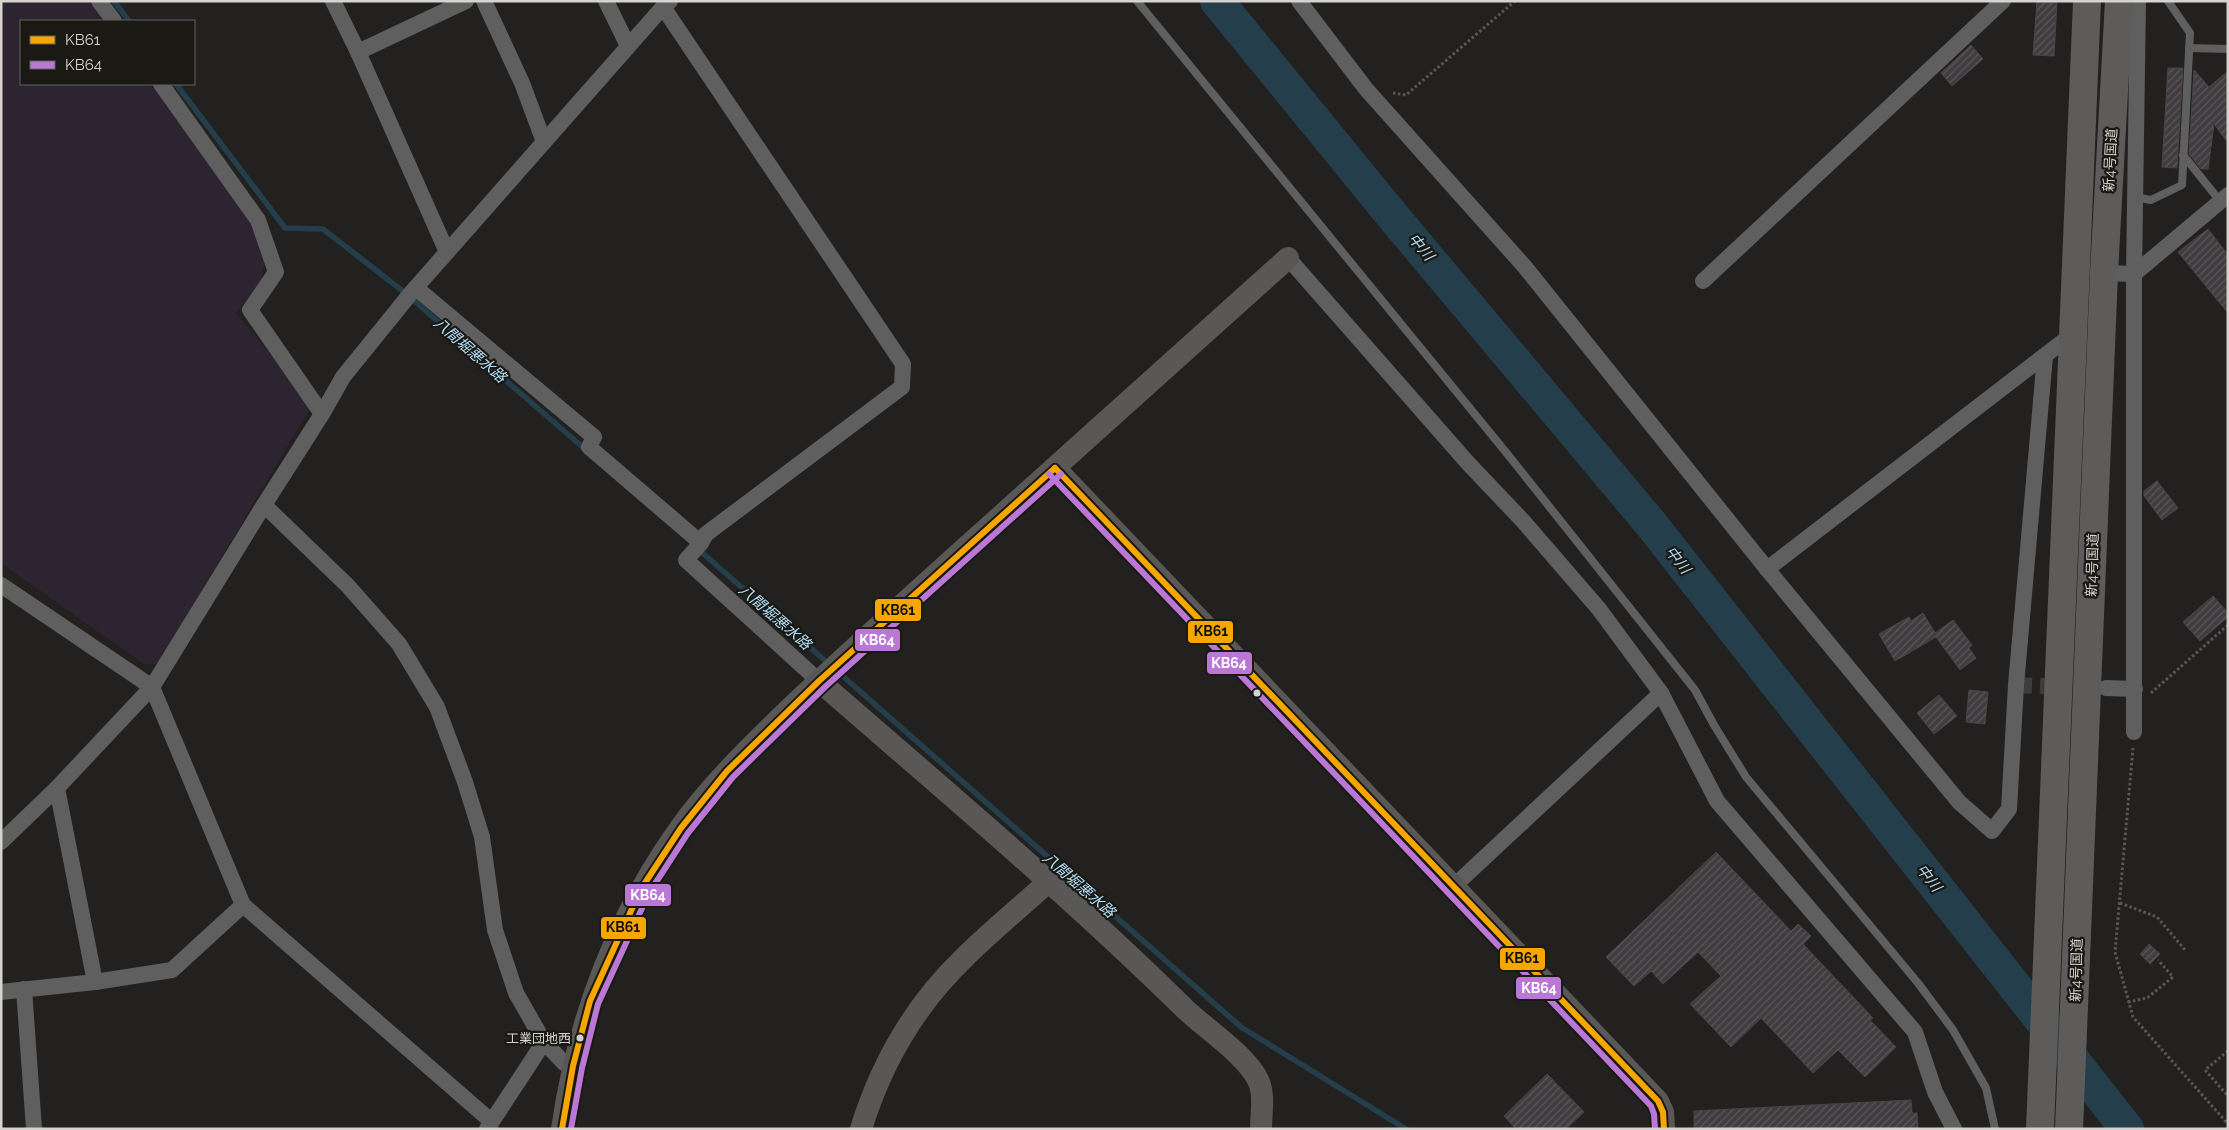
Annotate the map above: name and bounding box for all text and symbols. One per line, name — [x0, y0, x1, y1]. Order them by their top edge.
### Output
legend — [20, 20, 195, 85]
text: KB61 — [65, 31, 101, 49]
text: KB64 — [65, 56, 102, 74]
street label: 新4号国道 — [2100, 128, 2120, 192]
water label: 中川 — [1404, 230, 1439, 266]
water label: 八間堀悪水路 — [430, 314, 511, 388]
street label: 新4号国道 — [2083, 533, 2101, 597]
water label: 中川 — [1662, 543, 1696, 579]
water label: 八間堀悪水路 — [735, 581, 816, 655]
line badge: KB61 — [874, 598, 922, 622]
text: KB61 — [881, 602, 915, 618]
line badge: KB61 — [1187, 620, 1234, 644]
text: KB61 — [1194, 623, 1228, 639]
line badge: KB64 — [854, 628, 901, 652]
text: KB64 — [859, 632, 895, 648]
line badge: KB64 — [1206, 651, 1253, 675]
text: KB64 — [1211, 655, 1247, 671]
unlabelled marker — [1252, 688, 1262, 698]
water label: 八間堀悪水路 — [1039, 849, 1120, 923]
water label: 中川 — [1913, 861, 1947, 897]
line badge: KB64 — [624, 883, 672, 907]
text: KB64 — [630, 887, 666, 903]
line badge: KB61 — [600, 916, 647, 940]
text: KB61 — [606, 919, 640, 935]
street label: 新4号国道 — [2067, 938, 2085, 1002]
line badge: KB61 — [1499, 947, 1546, 971]
text: KB61 — [1505, 950, 1539, 966]
line badge: KB64 — [1515, 976, 1562, 1000]
text: KB64 — [1521, 980, 1557, 996]
place label: 工業団地西 — [506, 1031, 571, 1046]
marker: 工業団地西 — [575, 1033, 585, 1043]

